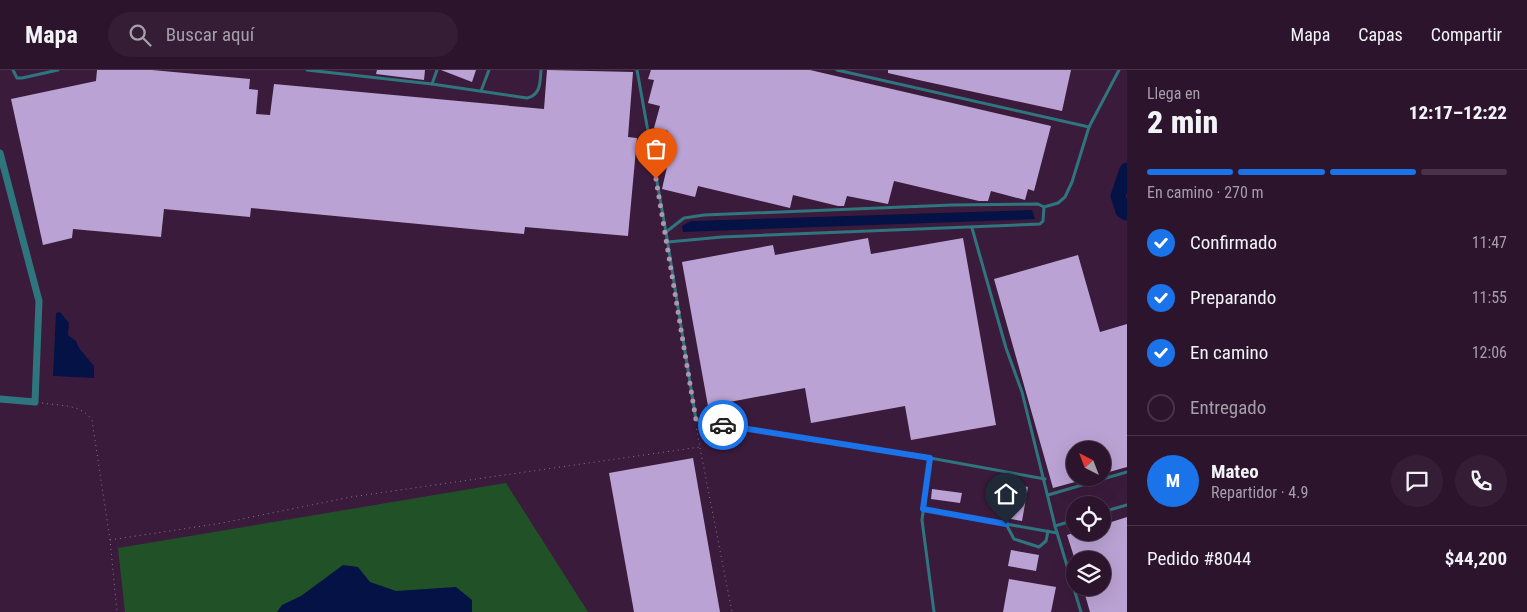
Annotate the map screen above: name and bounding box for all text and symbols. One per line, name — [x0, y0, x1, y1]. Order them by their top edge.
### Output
search box — [108, 12, 458, 57]
text: Mapa — [25, 21, 78, 49]
icon: search — [126, 21, 154, 49]
text: Buscar aquí — [166, 23, 254, 46]
text: Mapa — [1291, 24, 1330, 45]
text: Capas — [1358, 24, 1403, 45]
text: Compartir — [1431, 24, 1502, 45]
text: Llega en — [1147, 84, 1200, 103]
text: 12:17–12:22 — [1409, 101, 1507, 124]
text: 2 min — [1147, 103, 1218, 141]
pin — [635, 128, 677, 179]
icon: bag — [642, 135, 670, 163]
text: En camino · 270 m — [1147, 183, 1264, 202]
icon: check — [1147, 229, 1175, 257]
text: Confirmado — [1190, 231, 1277, 254]
text: 11:47 — [1472, 233, 1507, 252]
icon: check — [1147, 284, 1175, 312]
text: Preparando — [1190, 286, 1276, 309]
text: 11:55 — [1472, 288, 1507, 307]
icon: check — [1147, 339, 1175, 367]
text: En camino — [1190, 341, 1268, 364]
text: 12:06 — [1472, 343, 1507, 362]
text: Entregado — [1190, 396, 1266, 419]
courier — [698, 400, 748, 450]
icon: car — [709, 411, 737, 439]
north arrow — [1066, 441, 1111, 486]
map controls — [1066, 441, 1111, 596]
button: chat — [1391, 455, 1443, 507]
button: phone — [1455, 455, 1507, 507]
text: Mateo — [1211, 460, 1259, 483]
text: M — [1166, 469, 1180, 492]
pin — [985, 473, 1027, 524]
icon: home — [992, 480, 1020, 508]
text: Repartidor · 4.9 — [1211, 483, 1308, 502]
button: locate — [1066, 496, 1111, 541]
text: Pedido #8044 — [1147, 547, 1251, 570]
text: $44,200 — [1445, 547, 1507, 570]
button: layers — [1066, 551, 1111, 596]

